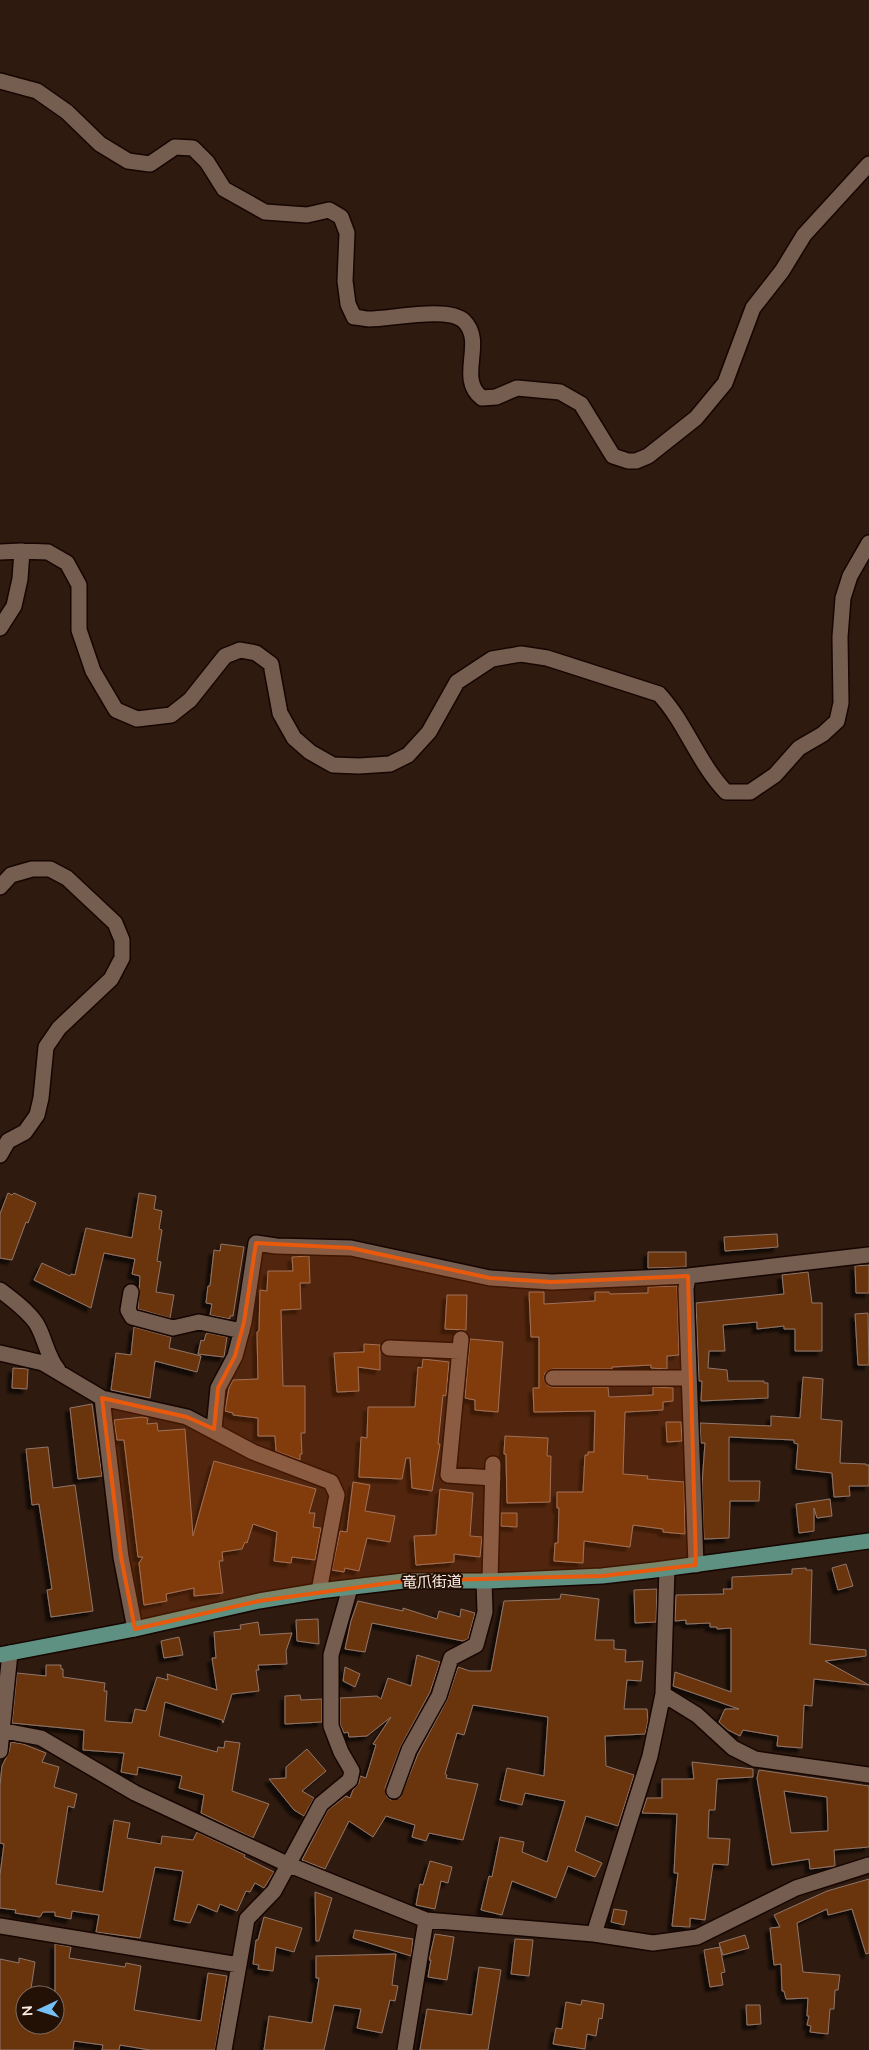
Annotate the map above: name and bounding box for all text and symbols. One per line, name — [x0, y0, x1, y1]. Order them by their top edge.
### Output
street label: 竜爪街道 — [402, 1571, 462, 1592]
north arrow — [15, 1985, 65, 2035]
text: N — [18, 2005, 36, 2017]

